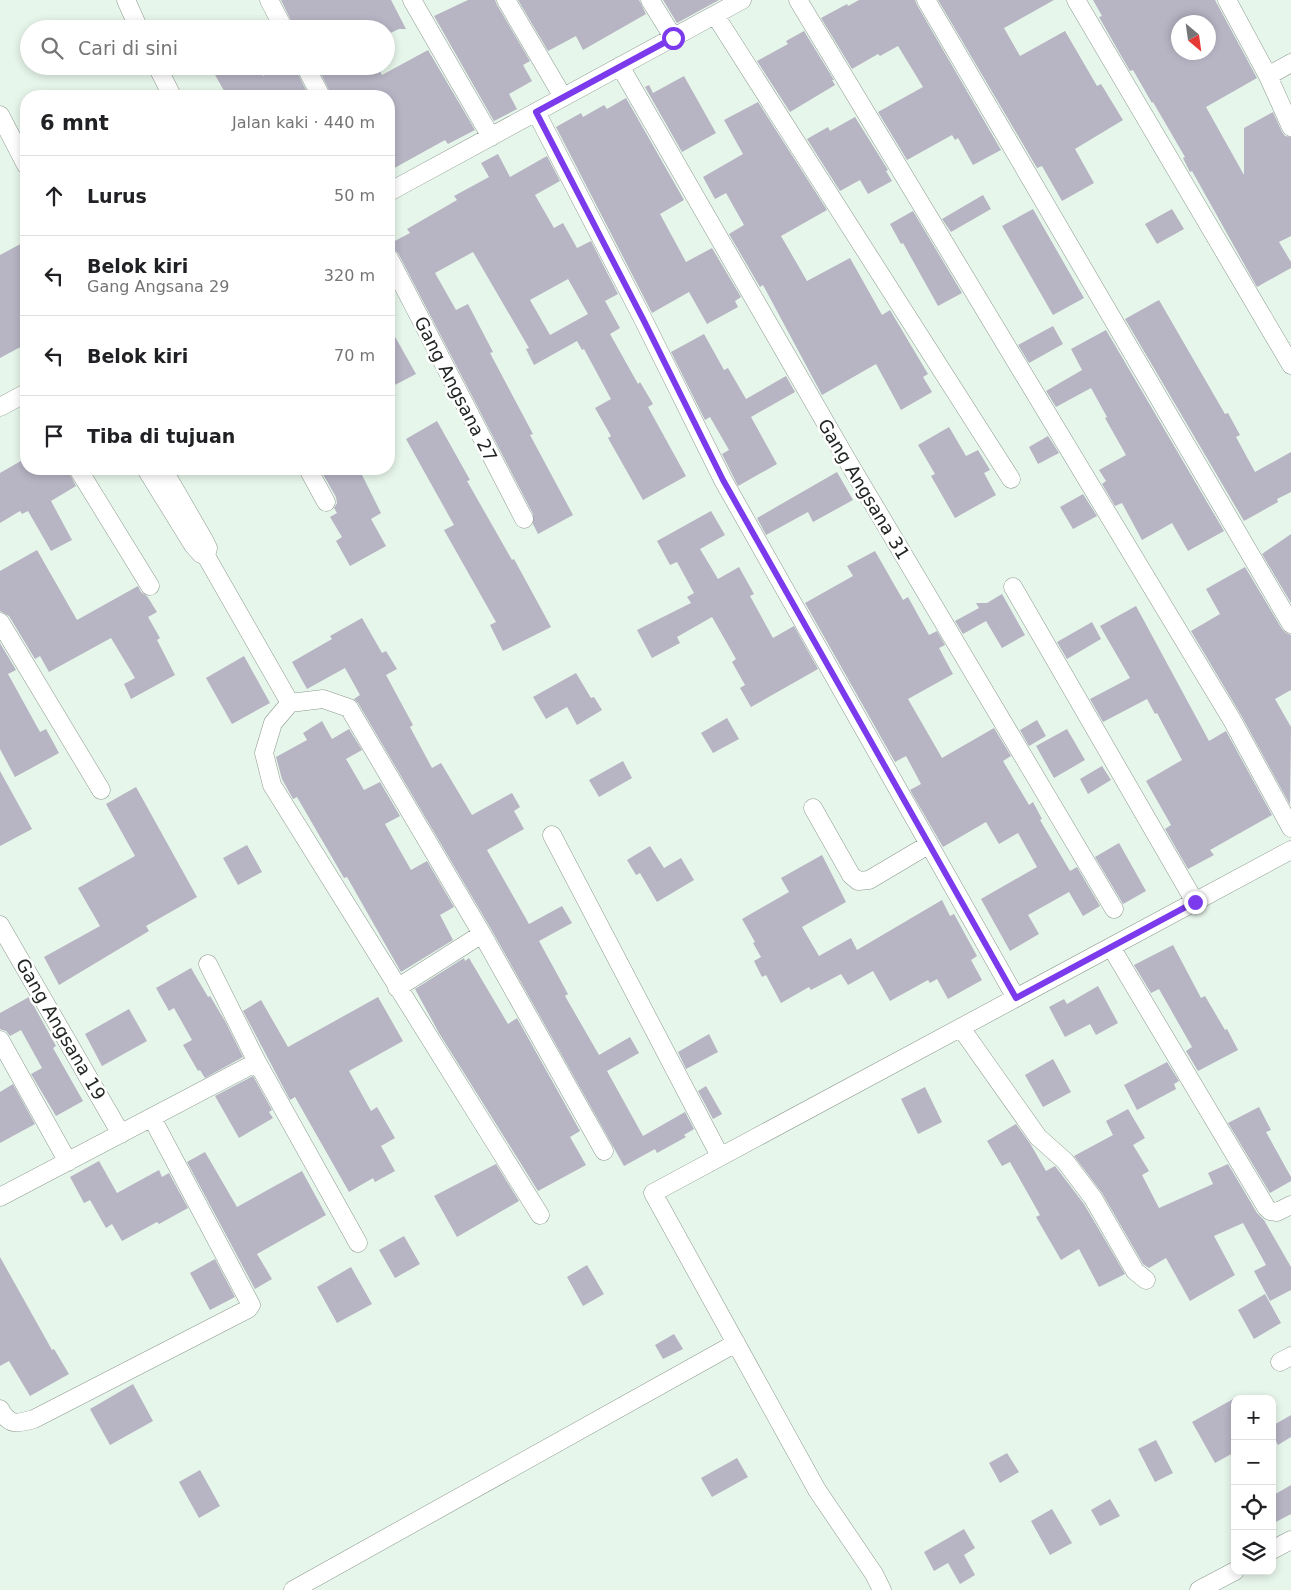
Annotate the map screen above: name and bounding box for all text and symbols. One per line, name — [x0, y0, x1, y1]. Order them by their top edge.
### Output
north arrow — [1171, 15, 1216, 60]
search box — [20, 20, 395, 75]
route start — [662, 27, 685, 50]
icon: search — [38, 34, 66, 62]
text: Cari di sini — [78, 37, 178, 59]
text: 6 mnt — [40, 111, 109, 135]
text: Jalan kaki · 440 m — [232, 113, 375, 132]
icon: ahead — [40, 182, 68, 210]
text: Lurus — [87, 185, 147, 207]
text: 50 m — [334, 186, 375, 205]
text: Belok kiri — [87, 255, 188, 277]
icon: left — [40, 262, 68, 290]
text: 320 m — [324, 266, 375, 285]
text: Gang Angsana 29 — [87, 277, 229, 296]
street label: Gang Angsana 27 — [410, 313, 502, 465]
icon: left — [40, 342, 68, 370]
text: Belok kiri — [87, 345, 188, 367]
text: 70 m — [334, 346, 375, 365]
street label: Gang Angsana 31 — [814, 415, 914, 563]
icon: arrive — [40, 422, 68, 450]
text: Tiba di tujuan — [87, 425, 235, 447]
route end — [1184, 891, 1207, 914]
street label: Gang Angsana 19 — [12, 954, 110, 1104]
map controls — [1231, 1395, 1276, 1575]
button: + — [1231, 1395, 1276, 1440]
button: − — [1231, 1440, 1276, 1485]
button: locate — [1231, 1485, 1276, 1530]
button: layers — [1231, 1530, 1276, 1575]

